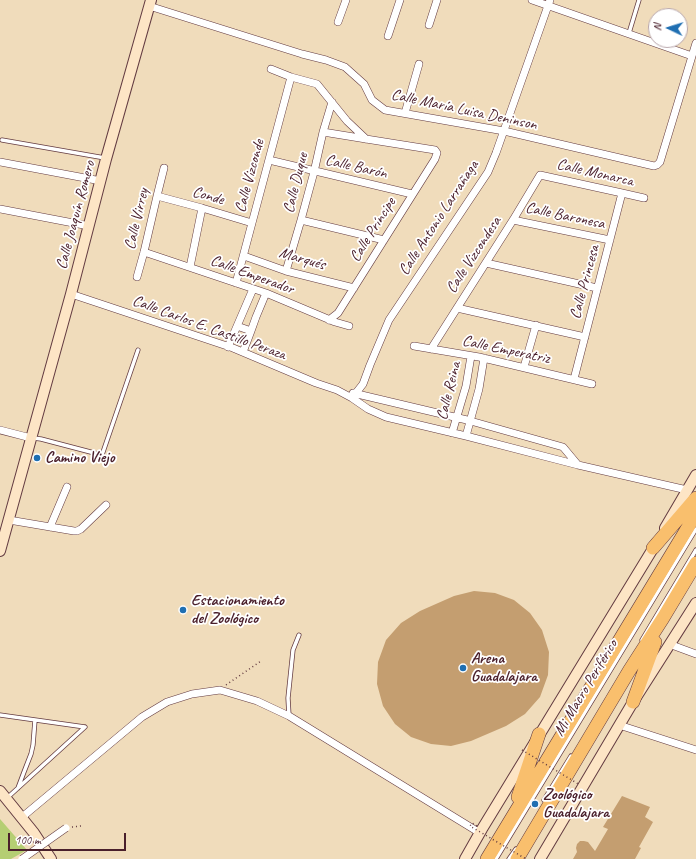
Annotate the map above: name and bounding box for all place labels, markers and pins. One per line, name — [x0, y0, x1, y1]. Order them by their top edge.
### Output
place label: Camino Viejo — [45, 448, 115, 468]
marker: Camino Viejo — [32, 453, 42, 463]
place label: Estacionamiento del Zoológico — [191, 591, 284, 629]
marker: Estacionamiento del Zoológico — [178, 605, 188, 615]
place label: Arena Guadalajara — [471, 649, 537, 687]
marker: Arena Guadalajara — [458, 663, 468, 673]
place label: Zoológico Guadalajara — [543, 785, 609, 823]
marker: Zoológico Guadalajara — [530, 799, 540, 809]

